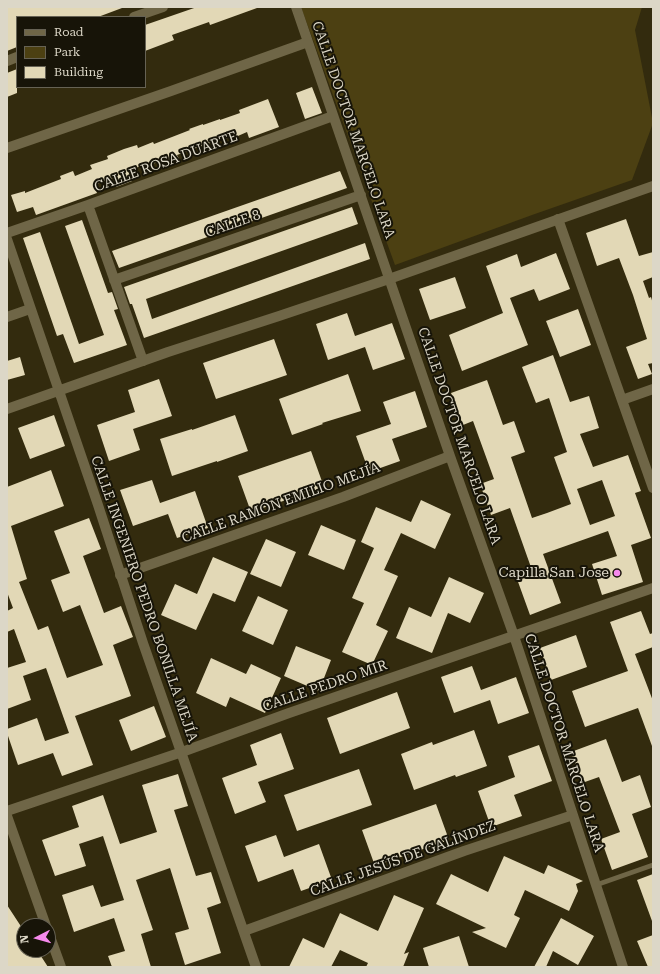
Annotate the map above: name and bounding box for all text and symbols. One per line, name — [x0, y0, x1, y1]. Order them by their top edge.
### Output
legend — [16, 16, 146, 88]
street label: CALLE DOCTOR MARCELO LARA — [308, 19, 398, 241]
text: Road — [54, 25, 83, 39]
text: Park — [54, 45, 80, 59]
text: Building — [54, 65, 103, 79]
street label: CALLE ROSA DUARTE — [92, 128, 240, 196]
street label: CALLE 8 — [203, 207, 263, 241]
street label: CALLE DOCTOR MARCELO LARA — [414, 325, 504, 547]
street label: CALLE INGENIERO PEDRO BONILLA MEJÍA — [87, 454, 201, 744]
street label: CALLE RAMÓN EMILIO MEJÍA — [179, 459, 383, 547]
place label: Capilla San Jose — [498, 565, 609, 581]
marker: Capilla San Jose — [612, 568, 622, 578]
street label: CALLE DOCTOR MARCELO LARA — [521, 632, 607, 854]
street label: CALLE PEDRO MIR — [260, 657, 390, 715]
street label: CALLE JESÚS DE GALÍNDEZ — [308, 818, 498, 900]
north arrow — [16, 918, 56, 958]
text: N — [18, 934, 31, 944]

